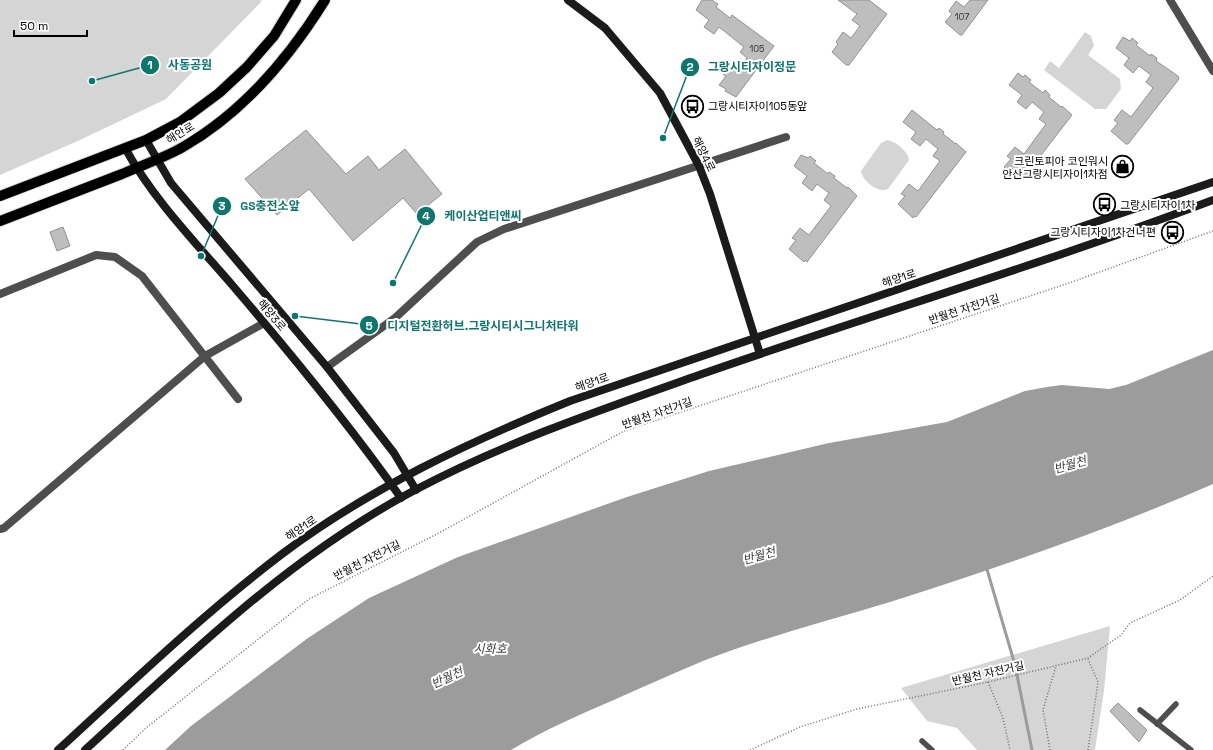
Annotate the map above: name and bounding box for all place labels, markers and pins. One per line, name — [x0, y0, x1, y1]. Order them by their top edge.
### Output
callout: 사동공원 — [140, 53, 220, 77]
callout: 그랑시티자이정문 — [680, 55, 804, 79]
bus stop icon: 그랑시티자이105동앞 — [680, 93, 706, 119]
place label: 그랑시티자이105동앞 — [708, 99, 807, 113]
place label: 크린토피아 코인워시 안산그랑시티자이1차점 — [1002, 154, 1108, 181]
shop icon: 크린토피아 코인워시 안산그랑시티자이1차점 — [1110, 154, 1136, 180]
bus stop icon: 그랑시티자이1차 — [1091, 192, 1117, 218]
callout: GS충전소앞 — [212, 194, 307, 218]
place label: 그랑시티자이1차 — [1120, 198, 1195, 212]
callout: 케이산업티앤씨 — [416, 204, 530, 228]
bus stop icon: 그랑시티자이1차건너편 — [1159, 219, 1185, 245]
place label: 그랑시티자이1차건너편 — [1050, 225, 1156, 239]
callout: 디지털전환허브.그랑시티시그니처타워 — [359, 313, 586, 337]

